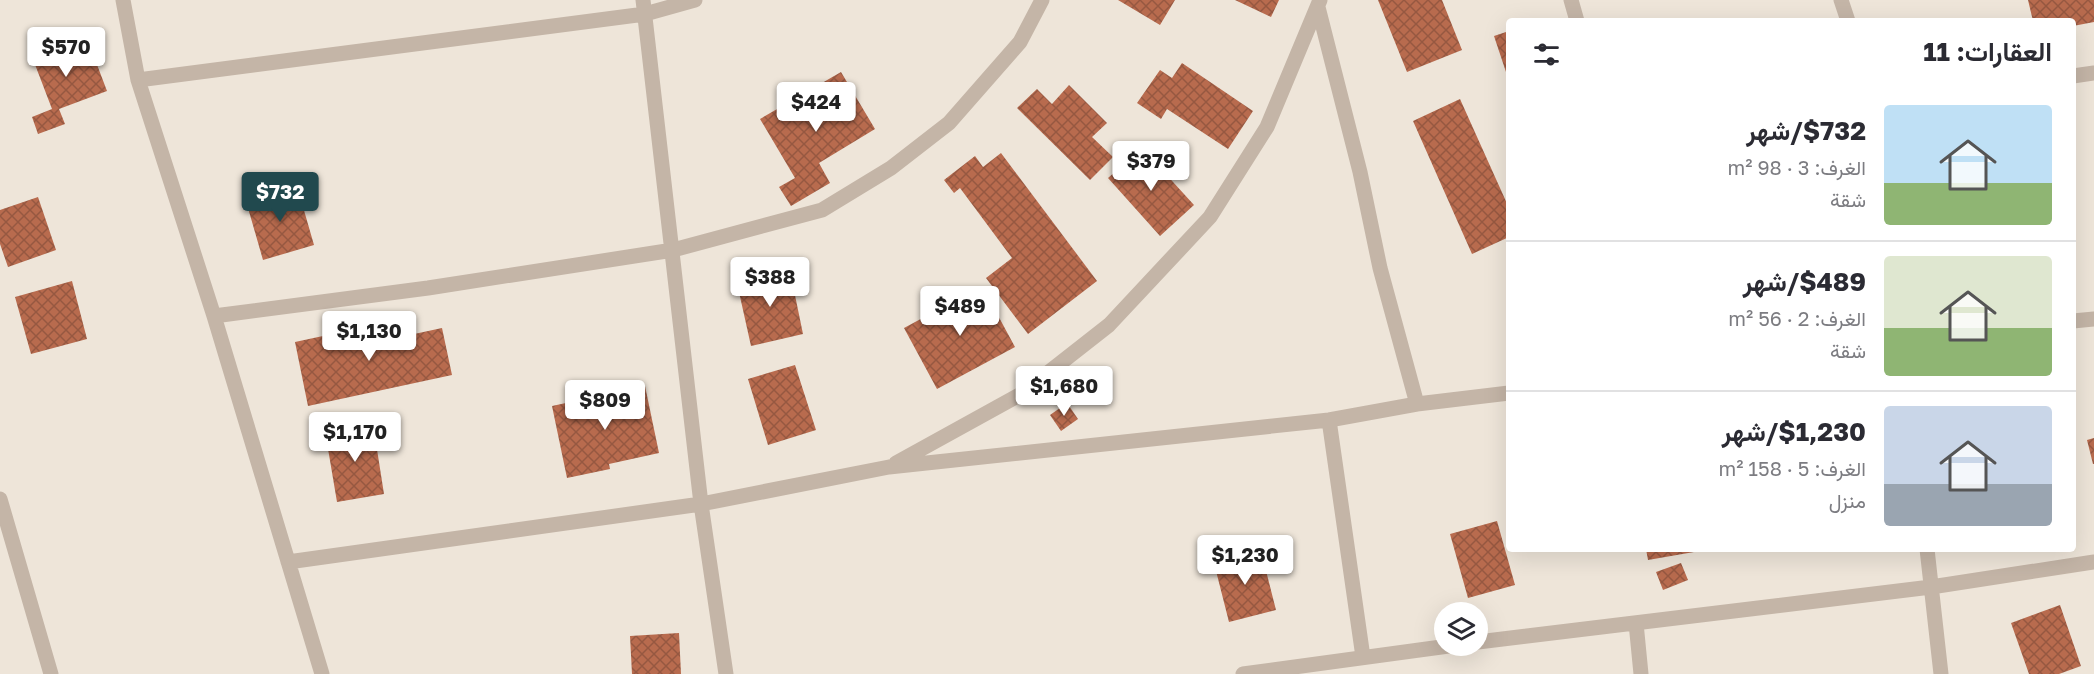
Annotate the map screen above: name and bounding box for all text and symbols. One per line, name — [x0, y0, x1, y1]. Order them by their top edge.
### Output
pin: $570 — [30, 27, 102, 78]
text: $570 — [41, 34, 91, 58]
text: العقارات: 11 — [1923, 36, 2052, 67]
icon: filters — [1530, 38, 1563, 71]
pin: $424 — [780, 82, 852, 133]
text: $424 — [791, 89, 841, 113]
text: $732/شهر — [1746, 115, 1866, 146]
icon: home — [1932, 129, 2004, 201]
pin: $379 — [1115, 141, 1187, 192]
text: $379 — [1126, 148, 1176, 172]
text: الغرف: 3 · 98 m² — [1728, 155, 1866, 179]
pin: $732 — [244, 172, 316, 223]
text: $732 — [256, 179, 304, 203]
text: شقة — [1830, 187, 1866, 211]
pin: $388 — [734, 257, 806, 308]
text: $388 — [744, 264, 796, 288]
text: $489/شهر — [1743, 266, 1866, 297]
icon: home — [1932, 280, 2004, 352]
pin: $489 — [924, 286, 996, 337]
text: $489 — [934, 293, 986, 317]
text: الغرف: 2 · 56 m² — [1728, 306, 1866, 330]
pin: $1,130 — [320, 311, 418, 362]
text: $1,130 — [336, 318, 402, 342]
text: شقة — [1830, 338, 1866, 362]
pin: $1,680 — [1015, 366, 1113, 417]
text: $1,680 — [1030, 373, 1098, 397]
pin: $809 — [569, 380, 641, 431]
text: $809 — [579, 387, 631, 411]
pin: $1,170 — [306, 412, 404, 463]
text: $1,230/شهر — [1722, 416, 1866, 447]
text: $1,170 — [323, 419, 387, 443]
icon: home — [1932, 430, 2004, 502]
text: الغرف: 5 · 158 m² — [1718, 456, 1866, 480]
text: منزل — [1829, 488, 1866, 512]
pin: $1,230 — [1196, 535, 1294, 586]
text: $1,230 — [1211, 542, 1279, 566]
map controls — [1434, 602, 1488, 656]
button: layers — [1434, 602, 1488, 656]

